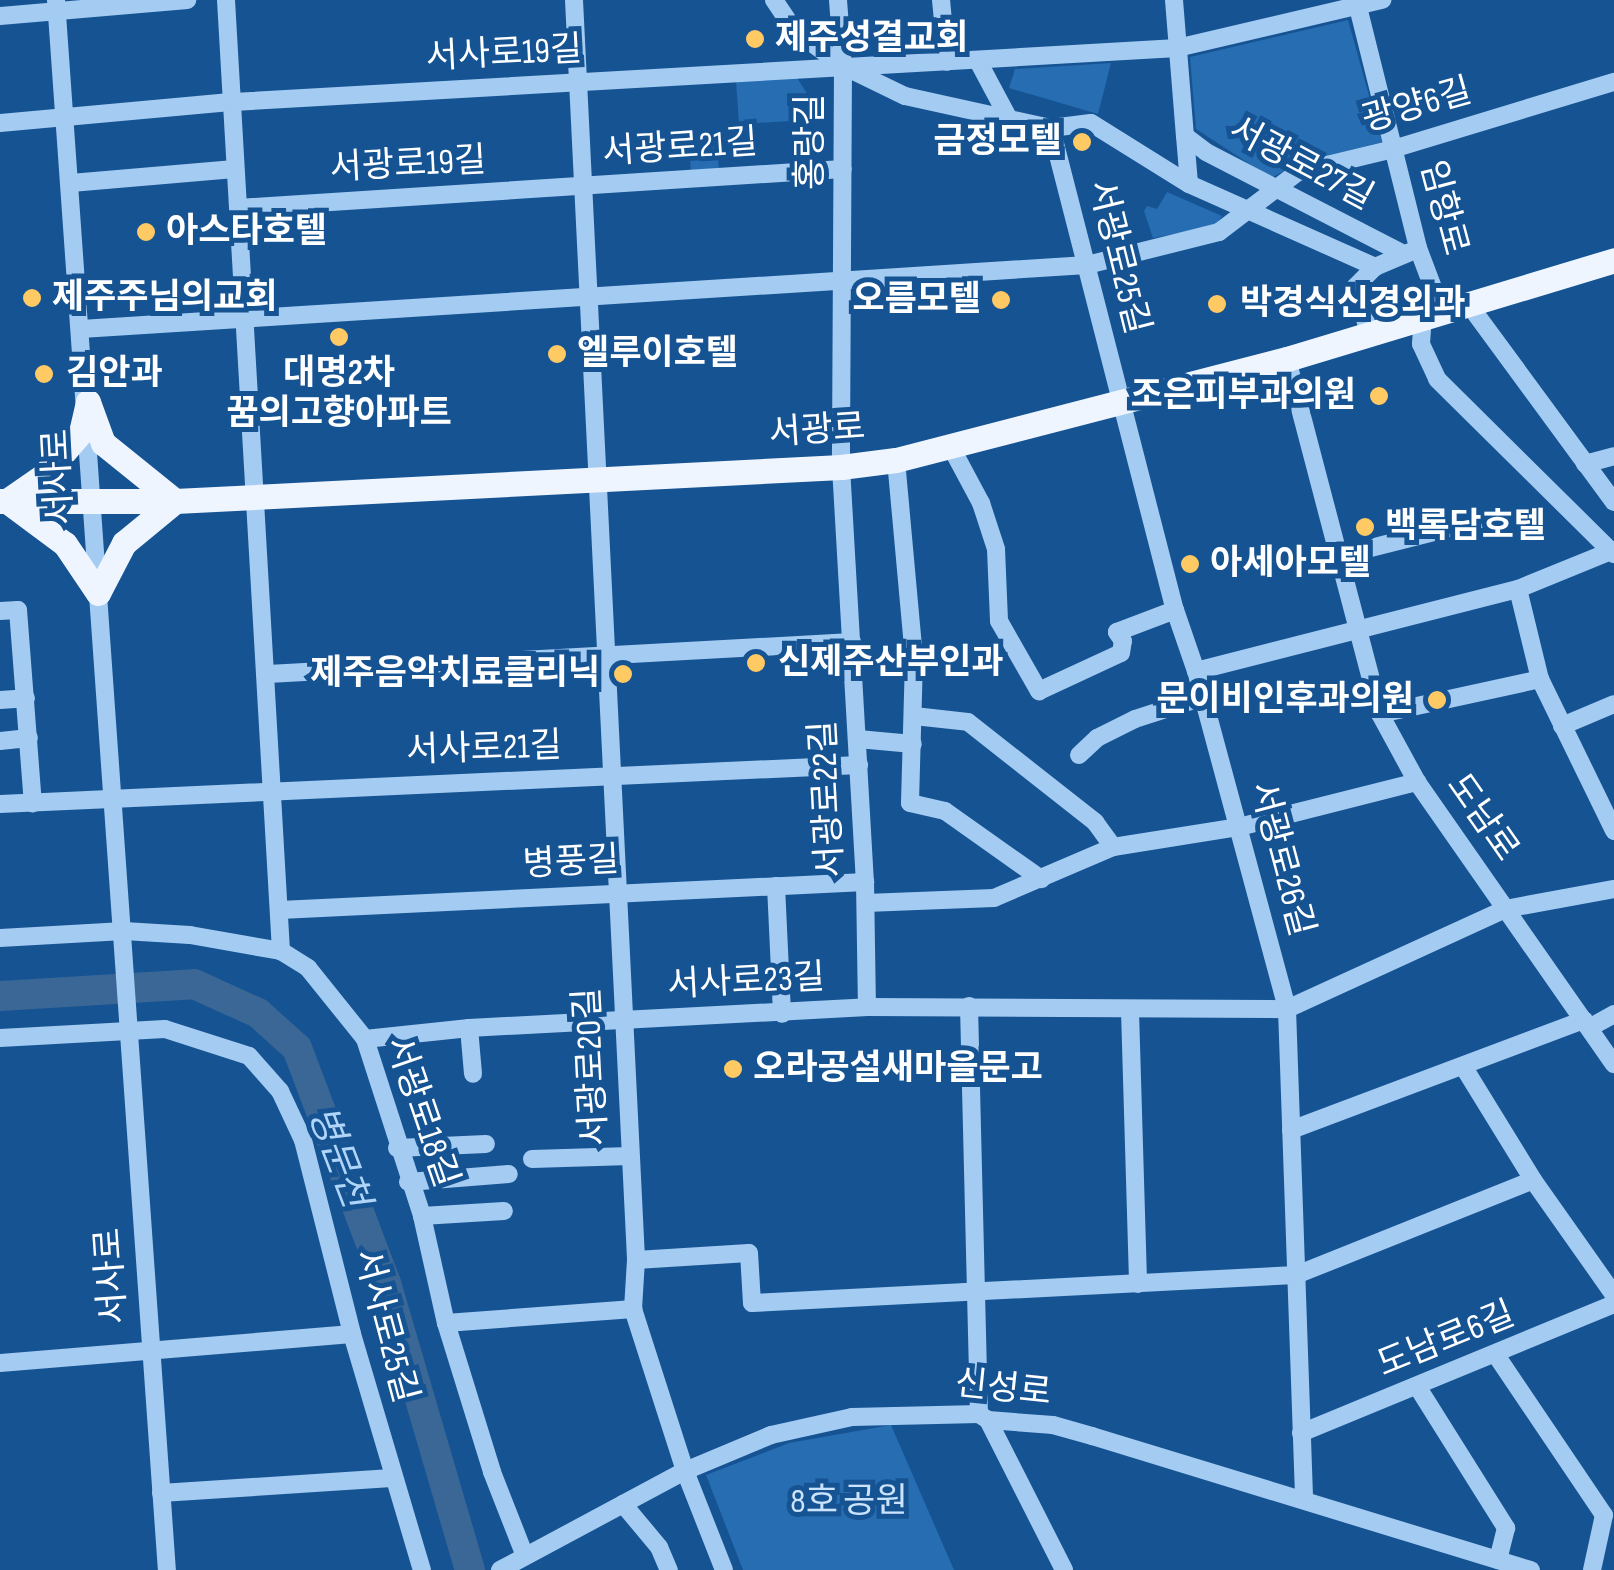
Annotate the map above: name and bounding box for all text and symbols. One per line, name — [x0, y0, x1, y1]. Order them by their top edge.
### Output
place label: 제주성결교회 — [775, 18, 968, 60]
marker: 제주성결교회 — [744, 28, 766, 50]
street label: 서사로19길 — [425, 29, 583, 79]
street label: 광양6길 — [1357, 70, 1477, 142]
street label: 홍랑길 — [790, 94, 832, 190]
street label: 서광로27길 — [1222, 109, 1380, 219]
place label: 금정모텔 — [933, 121, 1062, 163]
street label: 서광로21길 — [601, 122, 759, 174]
marker: 금정모텔 — [1071, 131, 1093, 153]
street label: 서광로19길 — [329, 140, 487, 190]
street label: 임항로 — [1410, 156, 1476, 260]
street label: 서광로25길 — [1079, 176, 1157, 338]
place label: 아스타호텔 — [166, 211, 327, 253]
marker: 아스타호텔 — [135, 221, 157, 243]
place label: 제주주님의교회 — [52, 277, 277, 319]
place label: 오름모텔 — [852, 279, 981, 321]
place label: 박경식신경외과 — [1240, 283, 1465, 325]
marker: 제주주님의교회 — [21, 287, 43, 309]
marker: 오름모텔 — [990, 289, 1012, 311]
marker: 박경식신경외과 — [1204, 291, 1230, 317]
marker: 대명2차 꿈의고향아파트 — [328, 326, 350, 348]
place label: 엘루이호텔 — [577, 333, 738, 375]
marker: 엘루이호텔 — [546, 343, 568, 365]
place label: 김안과 — [66, 353, 163, 395]
place label: 대명2차 꿈의고향아파트 — [226, 353, 452, 435]
marker: 김안과 — [31, 361, 57, 387]
place label: 조은피부과의원 — [1131, 375, 1356, 417]
marker: 조은피부과의원 — [1366, 383, 1392, 409]
street label: 서광로 — [767, 407, 867, 455]
street label: 서사로 — [36, 428, 82, 526]
place label: 백록담호텔 — [1385, 506, 1546, 548]
marker: 백록담호텔 — [1354, 516, 1376, 538]
place label: 아세아모텔 — [1210, 543, 1371, 585]
marker: 아세아모텔 — [1179, 553, 1201, 575]
place label: 신제주산부인과 — [778, 642, 1003, 684]
marker: 신제주산부인과 — [743, 650, 769, 676]
place label: 제주음악치료클리닉 — [310, 653, 600, 695]
marker: 제주음악치료클리닉 — [610, 661, 636, 687]
place label: 문이비인후과의원 — [1156, 679, 1414, 721]
marker: 문이비인후과의원 — [1424, 687, 1450, 713]
street label: 서광로22길 — [803, 719, 853, 879]
street label: 서사로21길 — [406, 725, 562, 773]
street label: 도남로 — [1437, 766, 1527, 870]
street label: 서광로26길 — [1240, 777, 1322, 941]
street label: 병풍길 — [522, 840, 620, 886]
street label: 서사로23길 — [666, 957, 826, 1007]
street label: 서광로20길 — [567, 987, 617, 1147]
street label: 서광로18길 — [376, 1031, 466, 1193]
place label: 오라공설새마을문고 — [753, 1048, 1043, 1090]
marker: 오라공설새마을문고 — [722, 1058, 744, 1080]
water label: 병문천 — [298, 1100, 378, 1214]
street label: 서사로 — [88, 1226, 136, 1326]
street label: 서사로25길 — [344, 1245, 426, 1407]
street label: 도남로6길 — [1371, 1294, 1521, 1386]
street label: 신성로 — [953, 1363, 1053, 1415]
park label: 8호 공원 — [790, 1481, 908, 1523]

